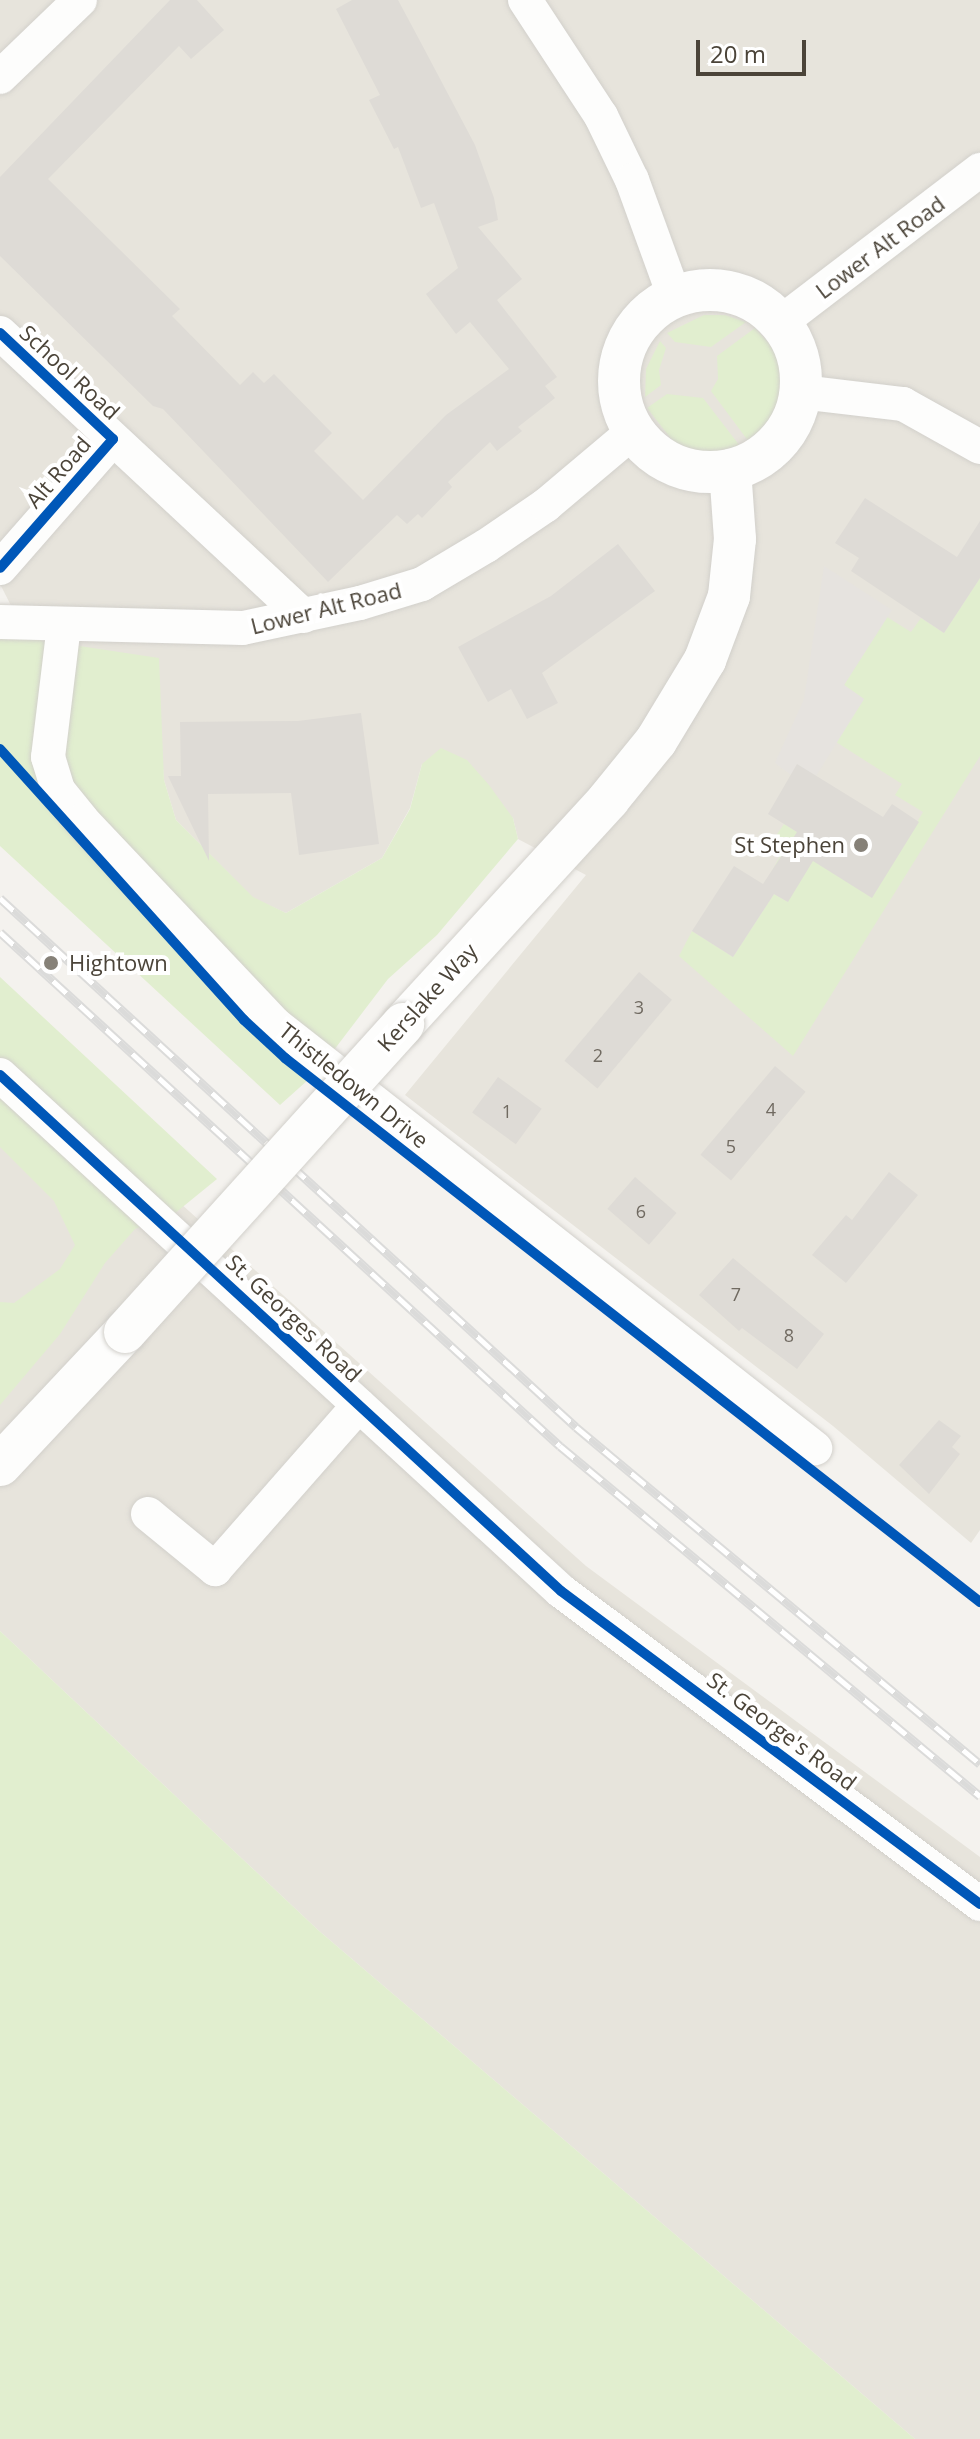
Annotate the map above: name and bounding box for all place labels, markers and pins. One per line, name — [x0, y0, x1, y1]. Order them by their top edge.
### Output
place label: St Stephen — [734, 832, 845, 858]
marker: St Stephen — [852, 836, 870, 854]
place label: Hightown — [69, 950, 168, 976]
marker: Hightown — [40, 952, 62, 974]

